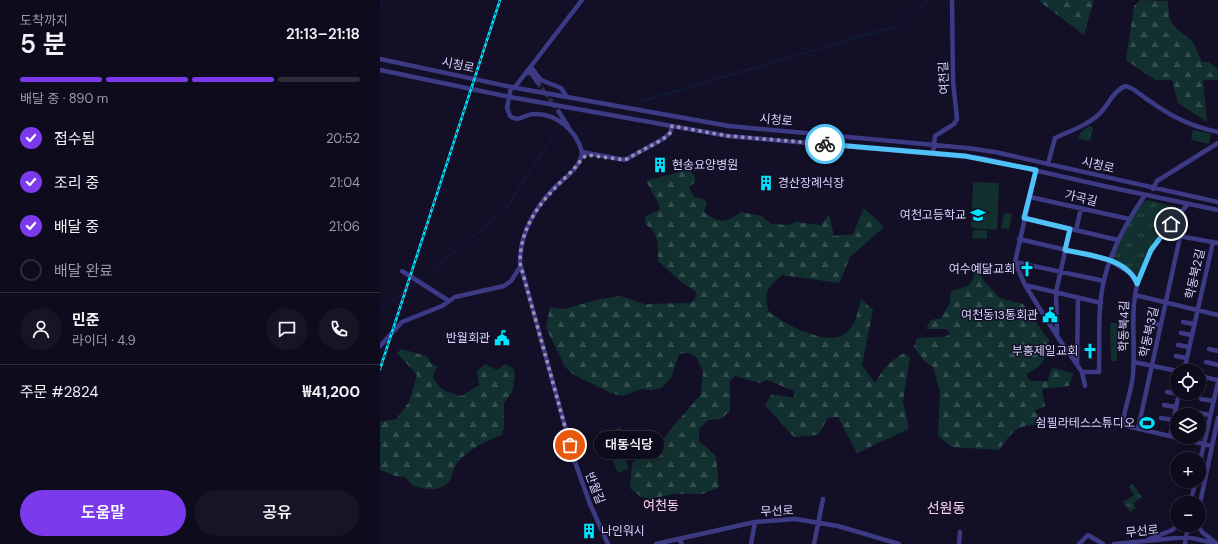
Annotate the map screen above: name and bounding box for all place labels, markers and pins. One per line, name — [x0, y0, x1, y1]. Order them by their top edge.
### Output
building icon: 현송요양병원 — [651, 156, 669, 174]
place label: 현송요양병원 — [672, 157, 738, 173]
building icon: 경산장례식장 — [757, 174, 775, 192]
place label: 경산장례식장 — [778, 175, 844, 191]
school or university icon: 여천고등학교 — [969, 206, 987, 224]
place label: 여천고등학교 — [900, 207, 966, 223]
pin — [1154, 207, 1188, 241]
church icon: 여수예닮교회 — [1018, 260, 1036, 278]
place label: 여수예닮교회 — [949, 261, 1015, 277]
public building icon: 여천동13통회관 — [1041, 306, 1059, 324]
place label: 여천동13통회관 — [961, 307, 1038, 323]
public building icon: 반월회관 — [493, 329, 511, 347]
place label: 반월회관 — [446, 330, 490, 346]
church icon: 부흥제일교회 — [1081, 342, 1099, 360]
place label: 부흥제일교회 — [1012, 343, 1078, 359]
sports icon: 쉼필라테스스튜디오 — [1138, 414, 1156, 432]
place label: 쉼필라테스스튜디오 — [1036, 415, 1135, 431]
pin — [553, 428, 587, 462]
callout: 대동식당 — [594, 431, 664, 459]
building icon: 나인워시 — [580, 522, 598, 540]
place label: 나인워시 — [601, 523, 645, 539]

